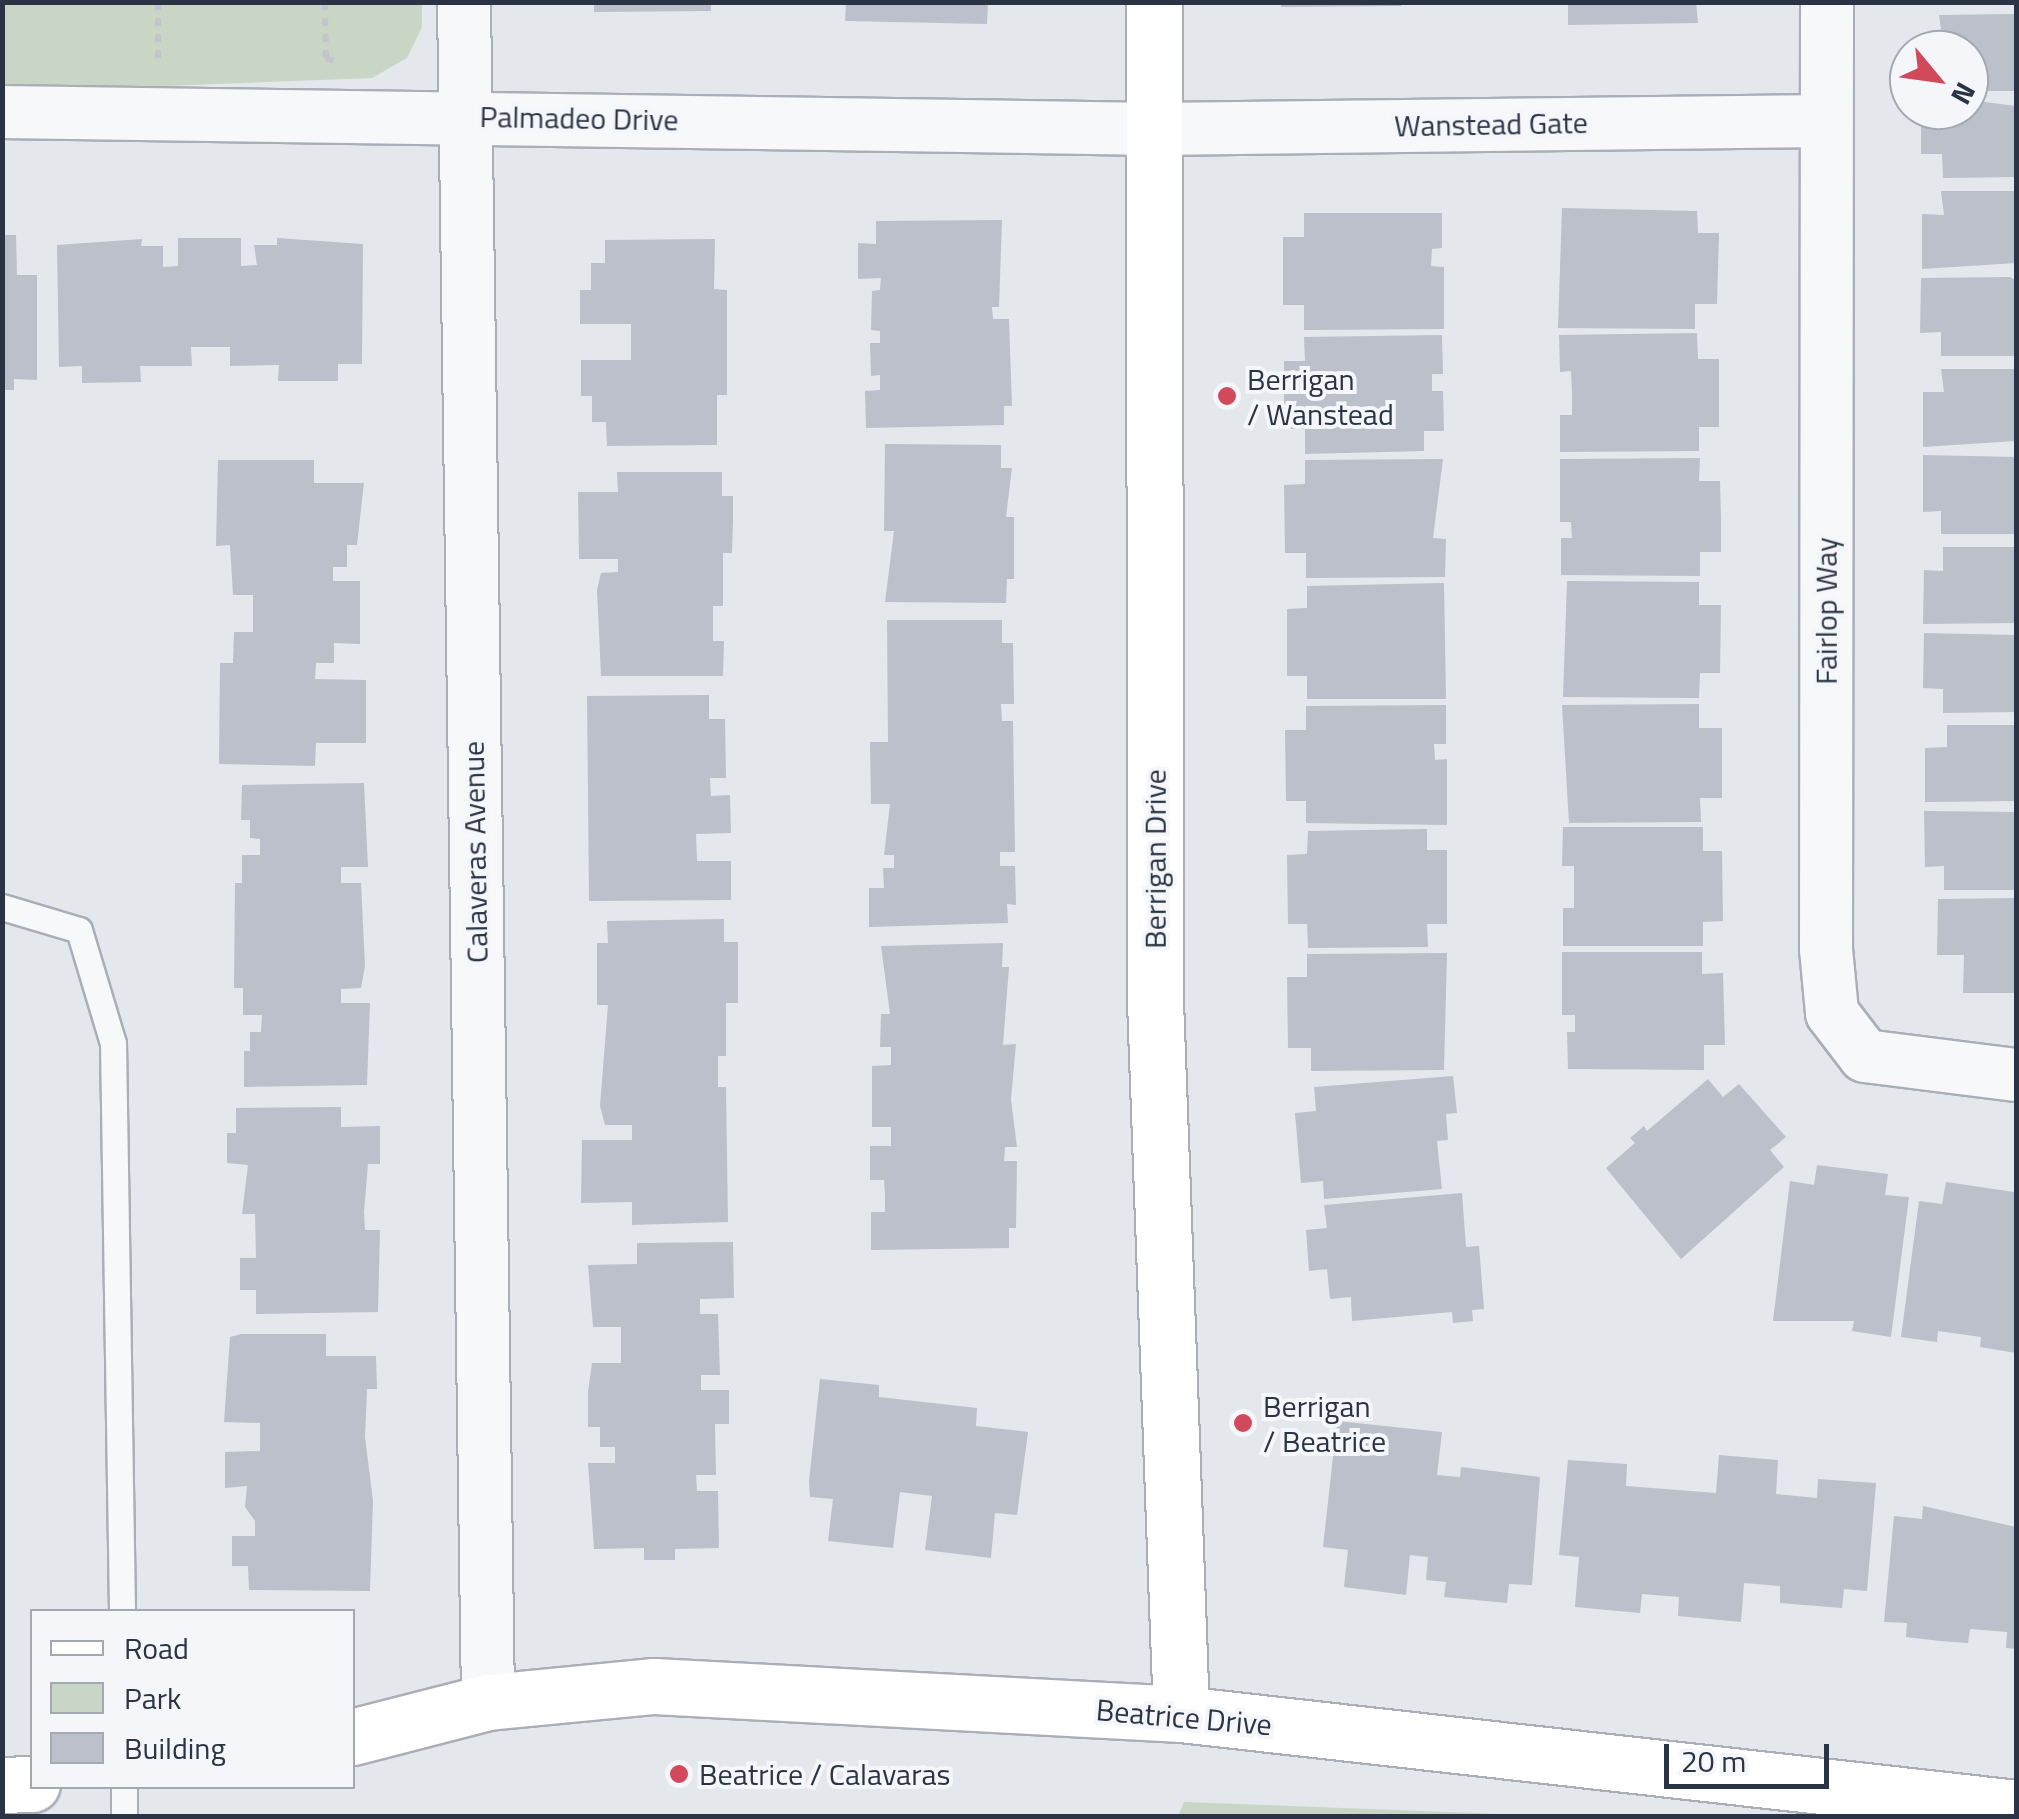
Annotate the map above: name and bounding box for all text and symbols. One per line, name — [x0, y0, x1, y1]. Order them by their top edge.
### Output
north arrow — [1889, 30, 1989, 130]
text: N — [1940, 75, 1987, 113]
street label: Palmadeo Drive — [479, 98, 679, 138]
street label: Wanstead Gate — [1394, 104, 1588, 144]
place label: Berrigan / Wanstead — [1247, 361, 1394, 432]
marker: Berrigan / Wanstead — [1216, 385, 1238, 407]
street label: Fairlop Way — [1808, 537, 1844, 685]
street label: Calaveras Avenue — [455, 741, 495, 963]
street label: Berrigan Drive — [1137, 769, 1173, 949]
place label: Berrigan / Beatrice — [1263, 1388, 1386, 1458]
marker: Berrigan / Beatrice — [1232, 1412, 1254, 1434]
legend — [30, 1609, 355, 1789]
text: Road — [124, 1625, 189, 1671]
text: Park — [124, 1675, 181, 1721]
street label: Beatrice Drive — [1095, 1691, 1273, 1743]
scale bar — [1669, 1724, 1834, 1786]
text: Building — [124, 1725, 226, 1771]
text: 20 m — [1681, 1738, 1746, 1784]
place label: Beatrice / Calavaras — [699, 1756, 950, 1792]
marker: Beatrice / Calavaras — [668, 1763, 690, 1785]

